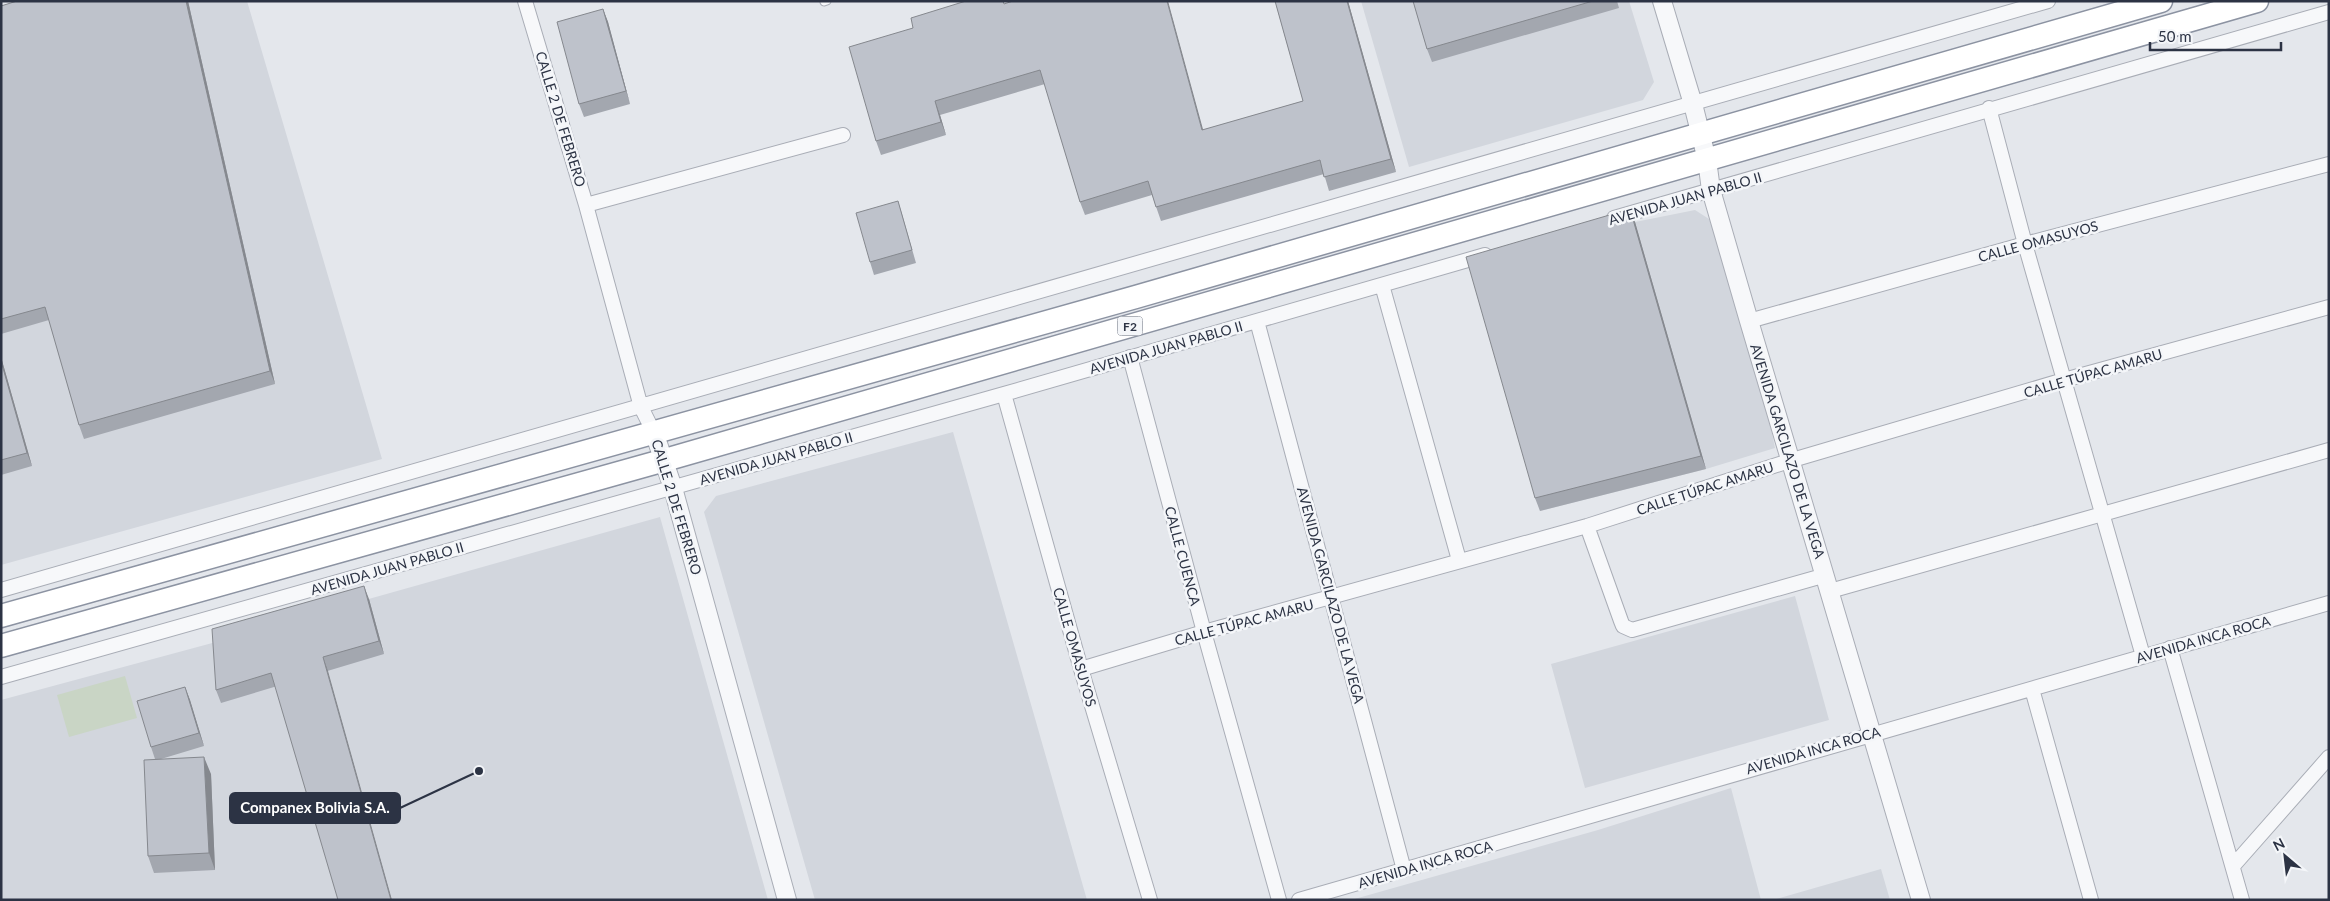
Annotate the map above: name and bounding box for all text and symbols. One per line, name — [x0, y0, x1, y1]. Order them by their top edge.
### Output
scale bar — [2150, 20, 2281, 52]
text: 50 m — [2158, 27, 2192, 45]
street label: CALLE 2 DE FEBRERO — [532, 49, 590, 189]
street label: AVENIDA JUAN PABLO II — [1606, 168, 1764, 228]
street label: CALLE OMASUYOS — [1976, 217, 2100, 265]
road number: F2 — [1118, 316, 1142, 336]
street label: AVENIDA JUAN PABLO II — [1087, 317, 1245, 377]
street label: AVENIDA GARCILAZO DE LA VEGA — [1747, 342, 1829, 561]
street label: CALLE TÚPAC AMARU — [2022, 345, 2164, 401]
street label: AVENIDA JUAN PABLO II — [697, 428, 855, 488]
street label: CALLE 2 DE FEBRERO — [648, 437, 706, 577]
street label: CALLE TÚPAC AMARU — [1634, 458, 1776, 518]
street label: AVENIDA GARCILAZO DE LA VEGA — [1294, 485, 1368, 706]
street label: CALLE CUENCA — [1162, 504, 1205, 608]
street label: AVENIDA JUAN PABLO II — [308, 538, 466, 598]
street label: CALLE OMASUYOS — [1050, 585, 1100, 709]
street label: CALLE TÚPAC AMARU — [1173, 595, 1315, 649]
street label: AVENIDA INCA ROCA — [2134, 612, 2273, 666]
street label: AVENIDA INCA ROCA — [1744, 723, 1883, 777]
callout: Companex Bolivia S.A. — [230, 793, 400, 823]
text: Companex Bolivia S.A. — [240, 798, 390, 816]
north arrow — [2260, 831, 2310, 881]
text: N — [2270, 834, 2287, 854]
street label: AVENIDA INCA ROCA — [1356, 837, 1495, 891]

